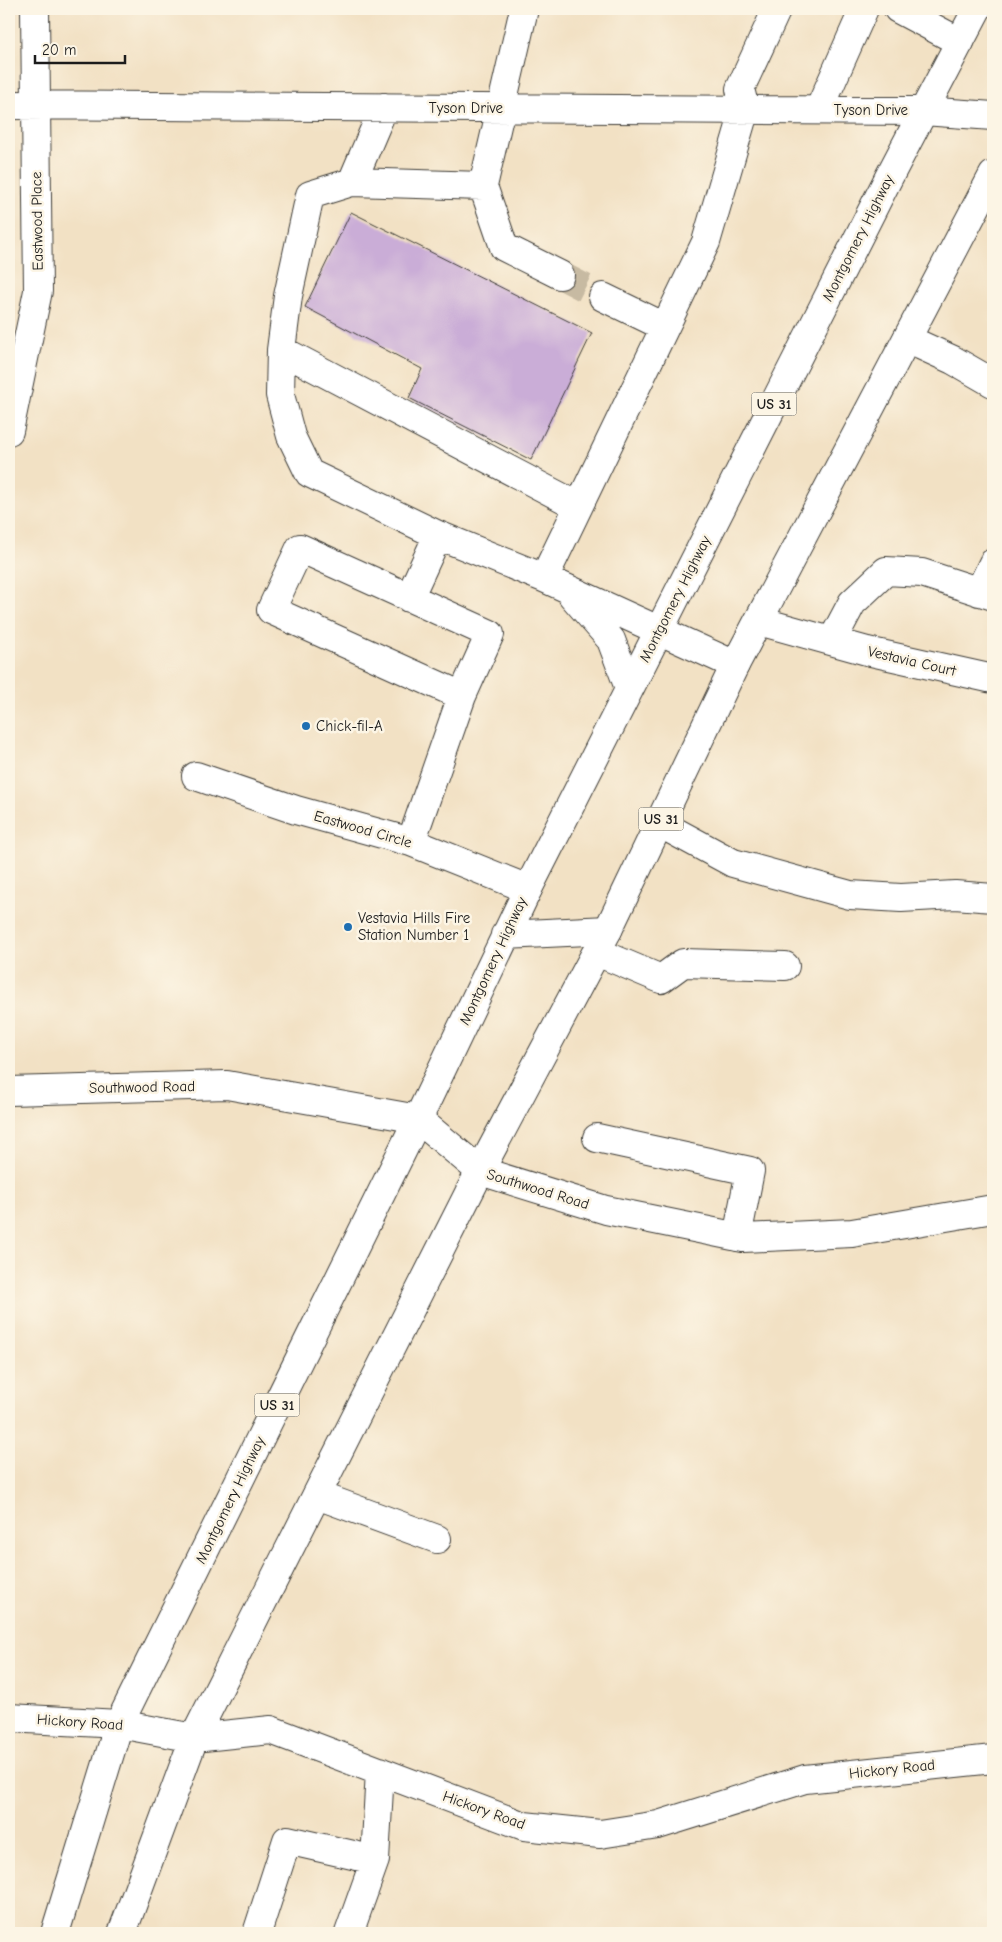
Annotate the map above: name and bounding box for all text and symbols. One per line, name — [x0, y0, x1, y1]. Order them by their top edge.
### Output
scale bar — [35, 32, 125, 64]
text: 20 m — [42, 41, 76, 59]
street label: Tyson Drive — [429, 99, 504, 117]
street label: Tyson Drive — [834, 101, 909, 119]
street label: Eastwood Place — [27, 171, 47, 271]
street label: Montgomery Highway — [818, 172, 898, 304]
road number: US 31 — [752, 392, 796, 416]
street label: Montgomery Highway — [635, 533, 715, 665]
street label: Vestavia Court — [866, 642, 959, 680]
place label: Chick-fil-A — [316, 717, 383, 735]
marker: Chick-fil-A — [300, 720, 312, 732]
street label: Eastwood Circle — [312, 806, 414, 852]
road number: US 31 — [638, 808, 684, 831]
street label: Montgomery Highway — [455, 894, 531, 1028]
place label: Vestavia Hills Fire Station Number 1 — [358, 909, 471, 944]
marker: Vestavia Hills Fire Station Number 1 — [342, 921, 354, 933]
street label: Southwood Road — [89, 1077, 195, 1097]
street label: Southwood Road — [485, 1165, 591, 1213]
road number: US 31 — [254, 1394, 300, 1416]
street label: Montgomery Highway — [191, 1433, 269, 1567]
street label: Hickory Road — [36, 1710, 124, 1734]
street label: Hickory Road — [848, 1756, 936, 1782]
street label: Hickory Road — [440, 1787, 528, 1833]

